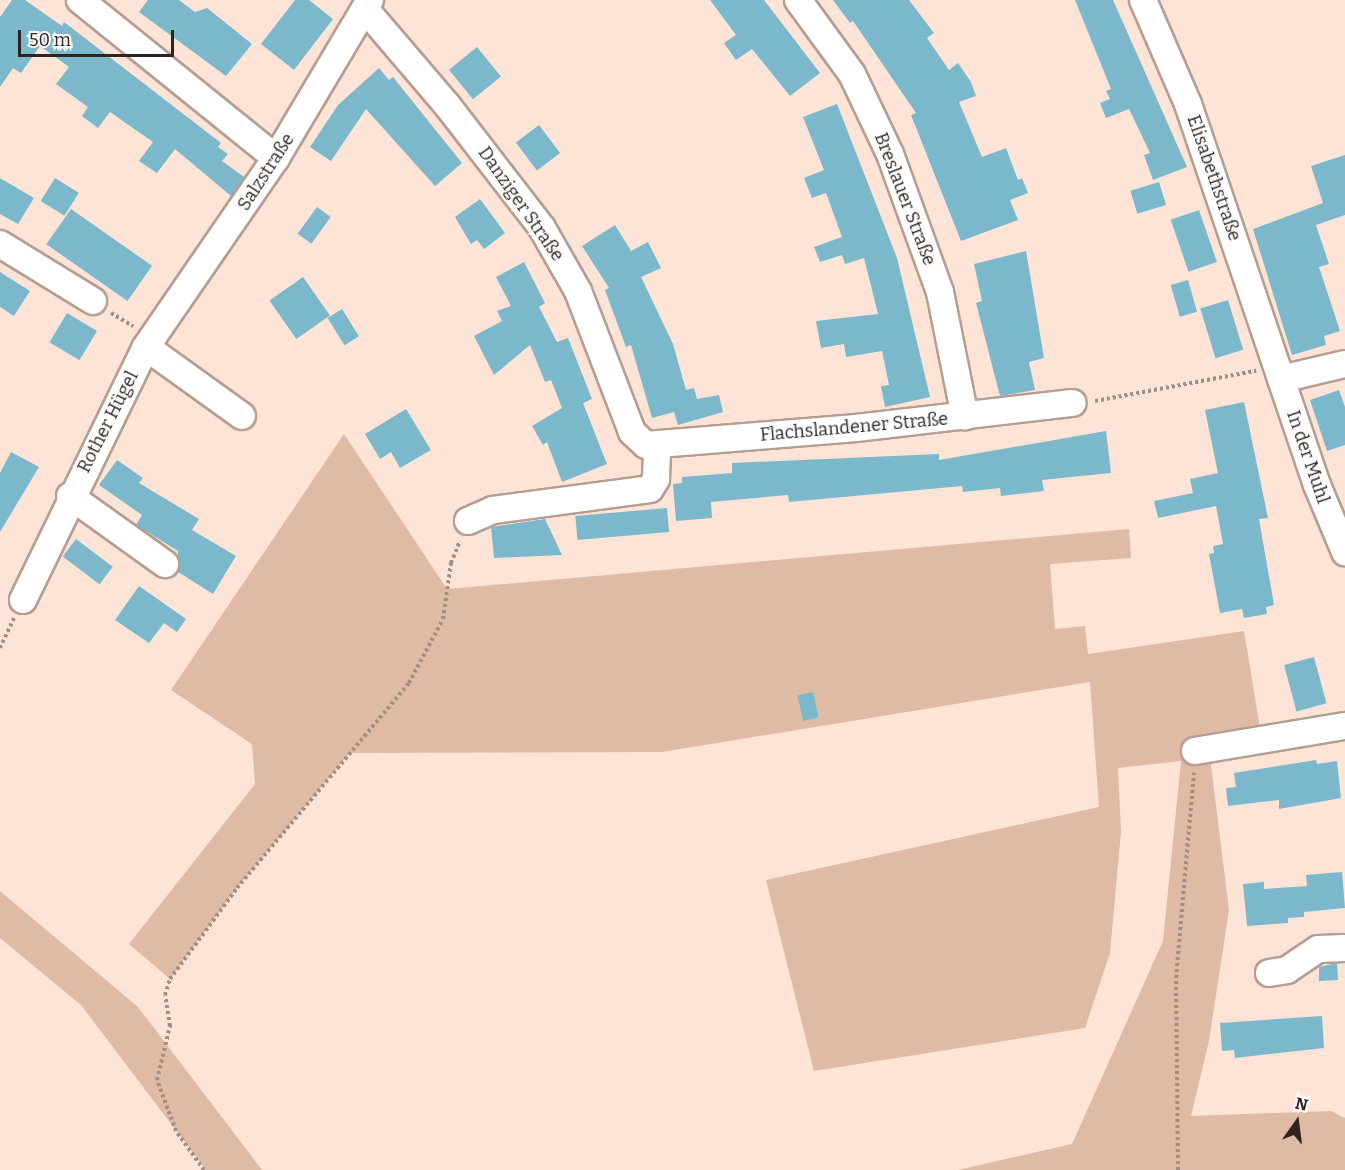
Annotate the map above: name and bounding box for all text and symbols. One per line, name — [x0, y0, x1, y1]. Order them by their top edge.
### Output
scale bar — [21, 18, 177, 56]
text: 50 m — [29, 29, 71, 51]
street label: Elisabethstraße — [1182, 112, 1246, 244]
street label: Salzstraße — [233, 129, 299, 215]
street label: Breslauer Straße — [870, 130, 940, 268]
street label: Danziger Straße — [474, 143, 568, 265]
street label: Rother Hügel — [73, 368, 143, 476]
street label: Flachslandener Straße — [759, 408, 949, 446]
street label: In der Muhl — [1282, 408, 1334, 506]
north arrow — [1267, 1092, 1327, 1152]
text: N — [1293, 1093, 1310, 1115]

